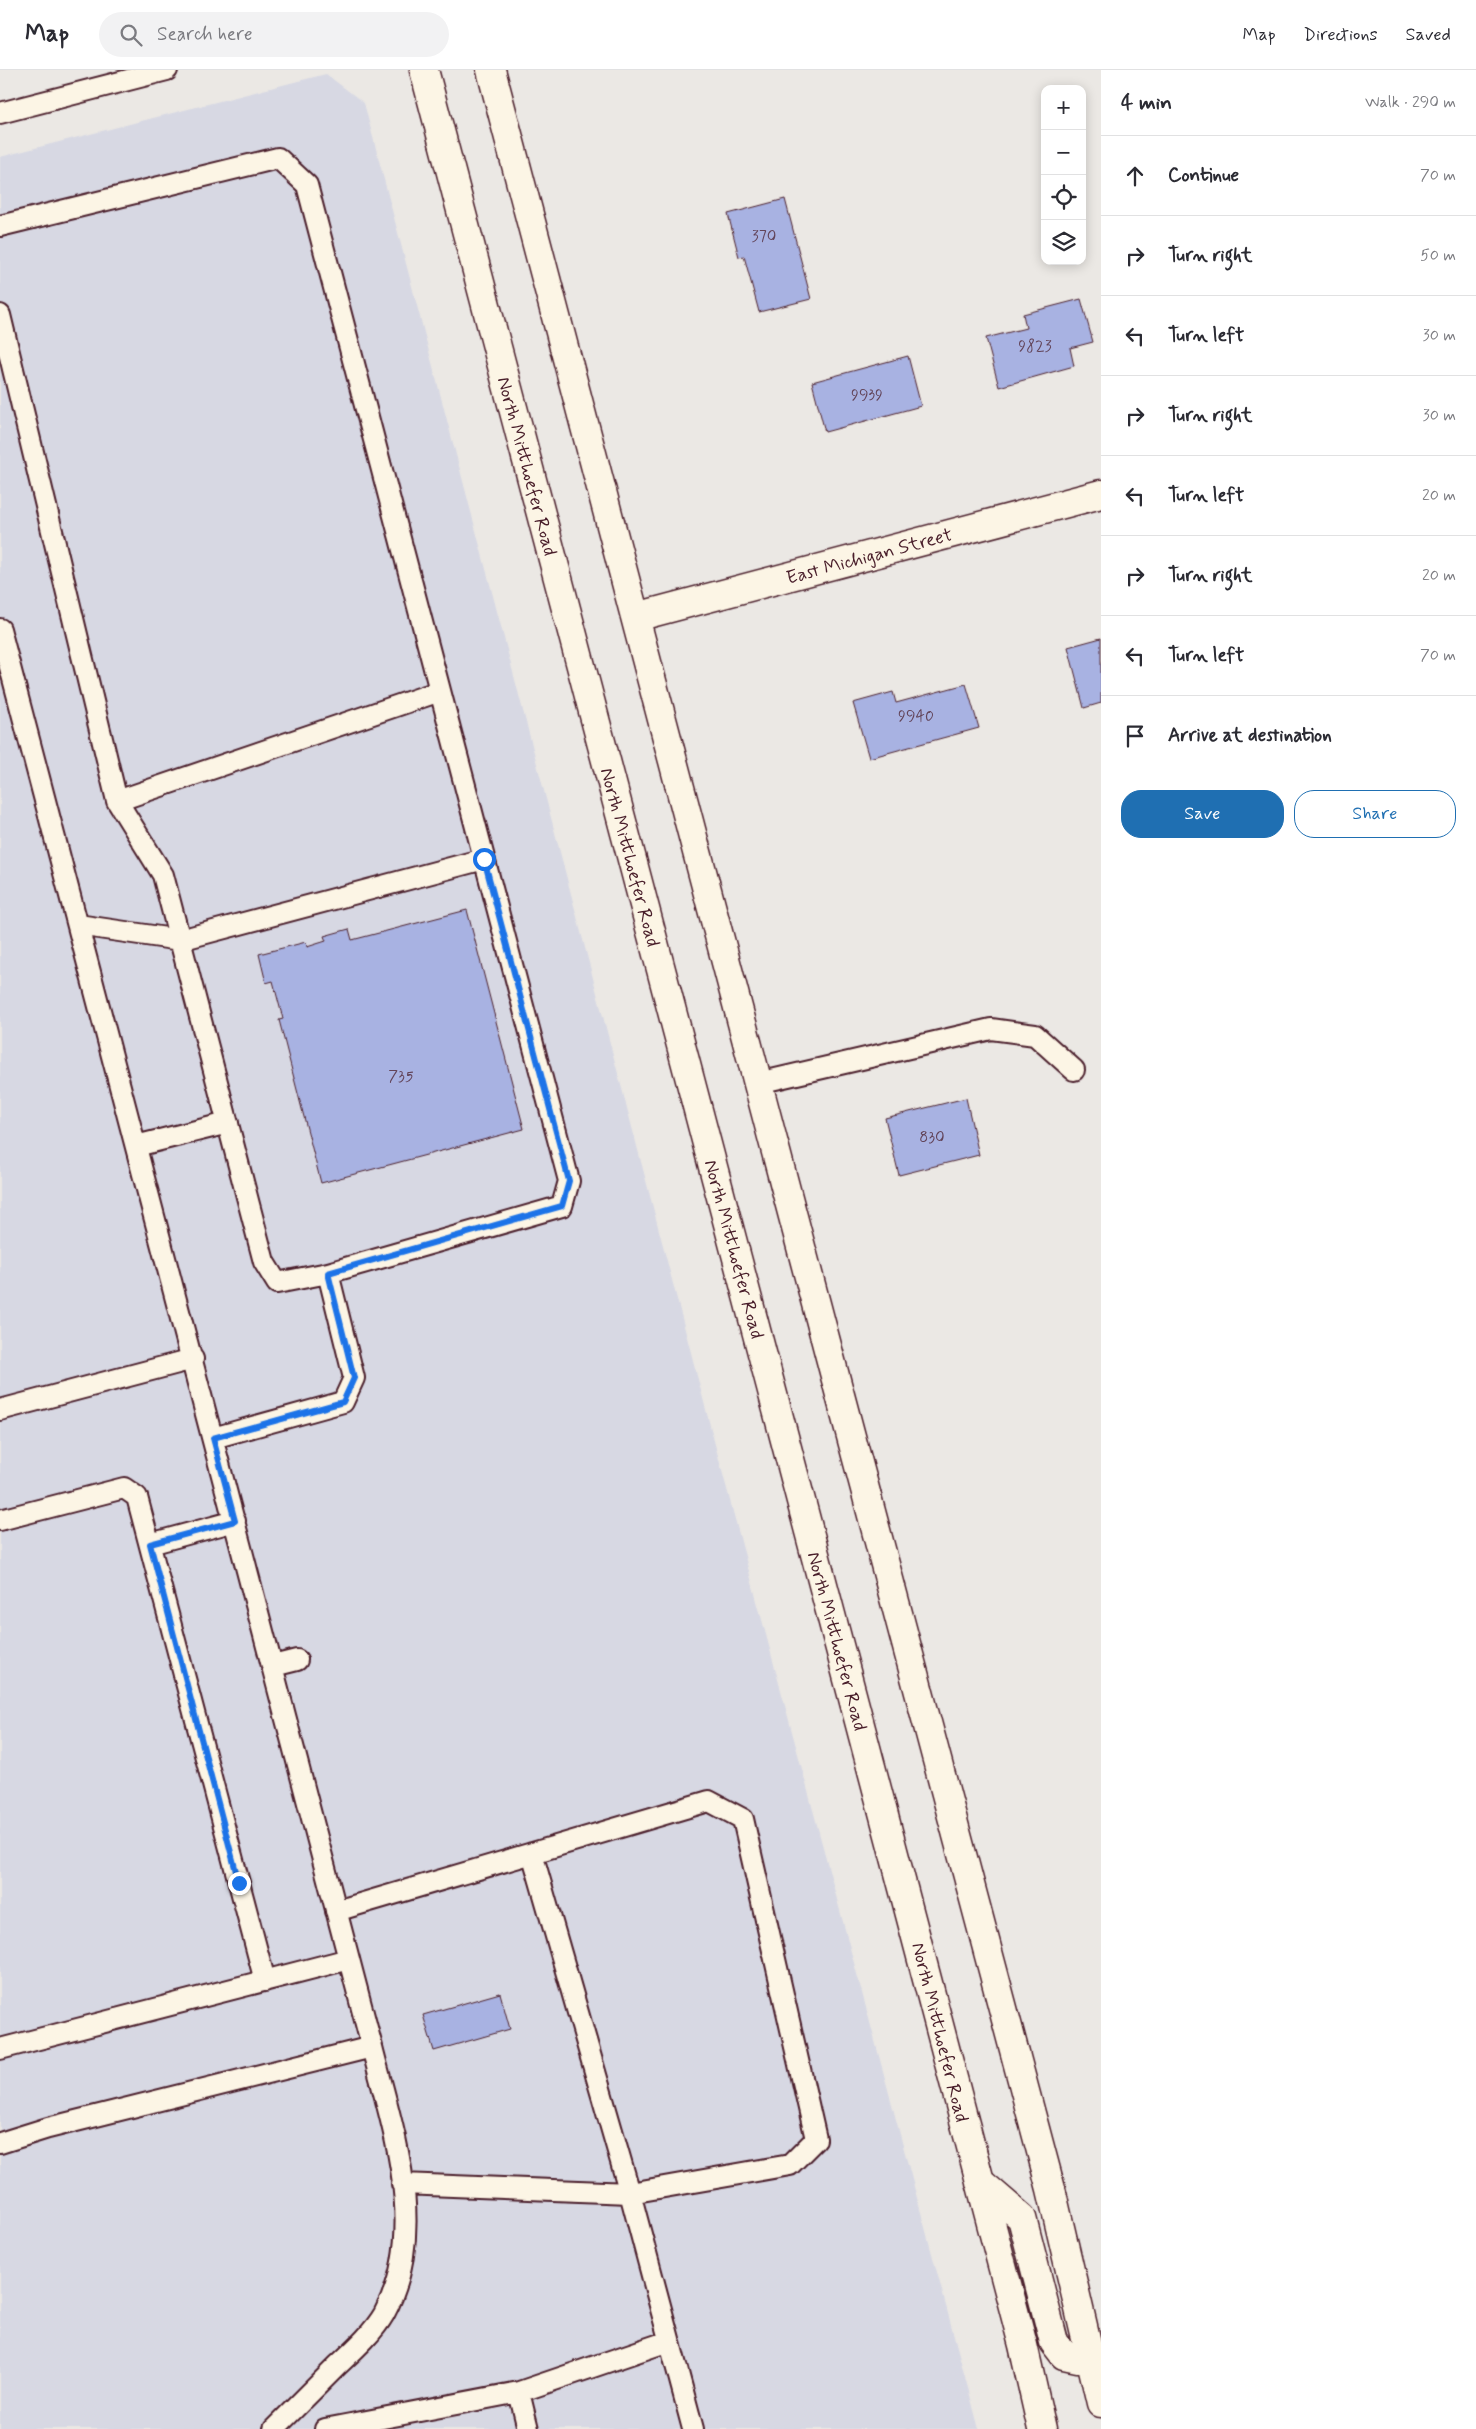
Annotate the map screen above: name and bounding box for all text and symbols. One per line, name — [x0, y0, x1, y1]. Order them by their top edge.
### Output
search box — [99, 12, 449, 57]
text: Map — [25, 19, 69, 50]
icon: search — [117, 21, 145, 49]
text: Search here — [157, 22, 253, 47]
text: Map — [1243, 23, 1276, 47]
text: Directions — [1304, 23, 1378, 47]
text: Saved — [1406, 23, 1451, 47]
map controls — [1041, 85, 1086, 265]
button: + — [1041, 85, 1086, 130]
text: 4 min — [1121, 89, 1172, 117]
text: Walk · 290 m — [1365, 92, 1456, 113]
button: − — [1041, 130, 1086, 175]
icon: ahead — [1121, 162, 1149, 190]
text: Continue — [1168, 163, 1239, 188]
text: 70 m — [1420, 165, 1456, 186]
button: locate — [1041, 175, 1086, 220]
button: layers — [1041, 220, 1086, 265]
house number: 370 — [752, 226, 776, 247]
icon: right — [1121, 242, 1149, 270]
text: Turn right — [1168, 243, 1252, 268]
text: 50 m — [1420, 245, 1456, 266]
icon: left — [1121, 322, 1149, 350]
text: Turn left — [1168, 323, 1244, 348]
text: 30 m — [1423, 325, 1456, 346]
house number: 9823 — [1018, 336, 1052, 357]
street label: North Mitthoefer Road — [491, 374, 562, 559]
house number: 9939 — [851, 385, 883, 406]
icon: right — [1121, 402, 1149, 430]
text: Turn right — [1168, 403, 1252, 428]
text: 30 m — [1423, 405, 1456, 426]
icon: left — [1121, 482, 1149, 510]
text: Turn left — [1168, 483, 1244, 508]
text: 20 m — [1422, 485, 1456, 506]
street label: East Michigan Street — [783, 522, 956, 592]
icon: right — [1121, 562, 1149, 590]
text: Turn right — [1168, 563, 1252, 588]
text: 20 m — [1422, 565, 1456, 586]
icon: left — [1121, 642, 1149, 670]
text: Turn left — [1168, 643, 1244, 668]
text: 70 m — [1420, 645, 1456, 666]
house number: 9940 — [898, 706, 934, 727]
icon: arrive — [1121, 722, 1149, 750]
text: Arrive at destination — [1168, 723, 1332, 748]
street label: North Mitthoefer Road — [594, 765, 665, 950]
button: Save — [1121, 790, 1284, 838]
button: Share — [1294, 790, 1456, 838]
route start — [473, 848, 496, 871]
house number: 735 — [388, 1066, 414, 1087]
house number: 830 — [919, 1127, 945, 1148]
street label: North Mitthoefer Road — [698, 1157, 769, 1342]
street label: North Mitthoefer Road — [801, 1549, 872, 1734]
route end — [228, 1872, 251, 1895]
street label: North Mitthoefer Road — [905, 1940, 974, 2125]

